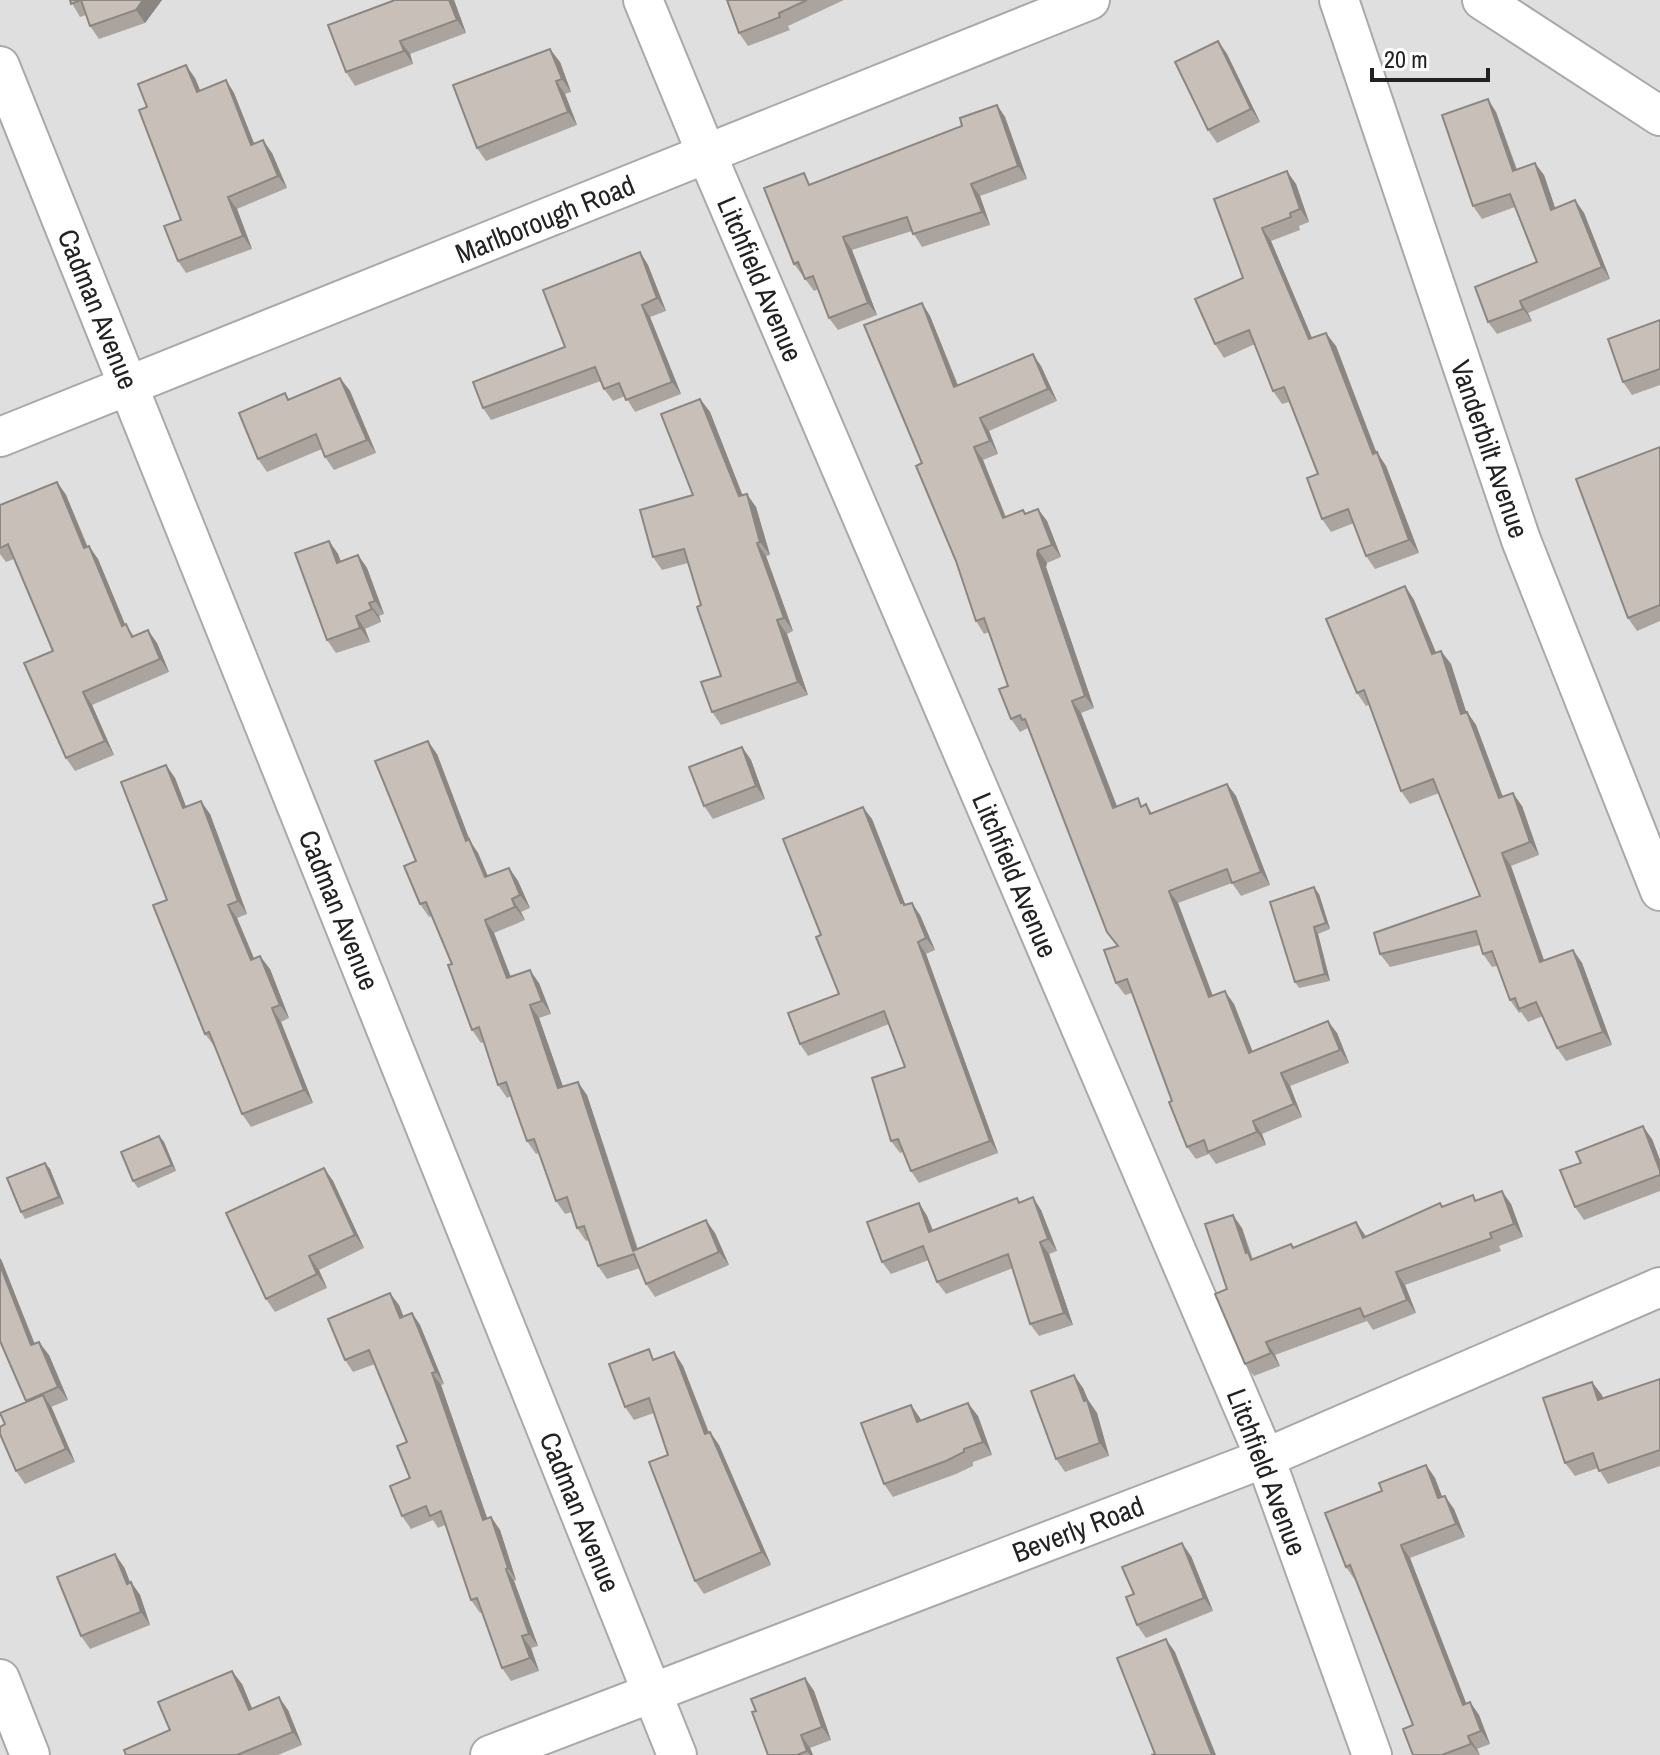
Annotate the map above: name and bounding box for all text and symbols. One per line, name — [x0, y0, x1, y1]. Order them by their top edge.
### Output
scale bar — [1372, 32, 1488, 82]
text: 20 m — [1384, 43, 1428, 75]
street label: Marlborough Road — [450, 166, 640, 272]
street label: Litchfield Avenue — [708, 191, 812, 367]
street label: Cadman Avenue — [49, 223, 147, 395]
street label: Vanderbilt Avenue — [1442, 355, 1538, 543]
street label: Litchfield Avenue — [963, 787, 1067, 963]
street label: Cadman Avenue — [290, 824, 388, 996]
street label: Litchfield Avenue — [1218, 1383, 1316, 1561]
street label: Cadman Avenue — [531, 1426, 629, 1598]
street label: Beverly Road — [1007, 1487, 1149, 1571]

